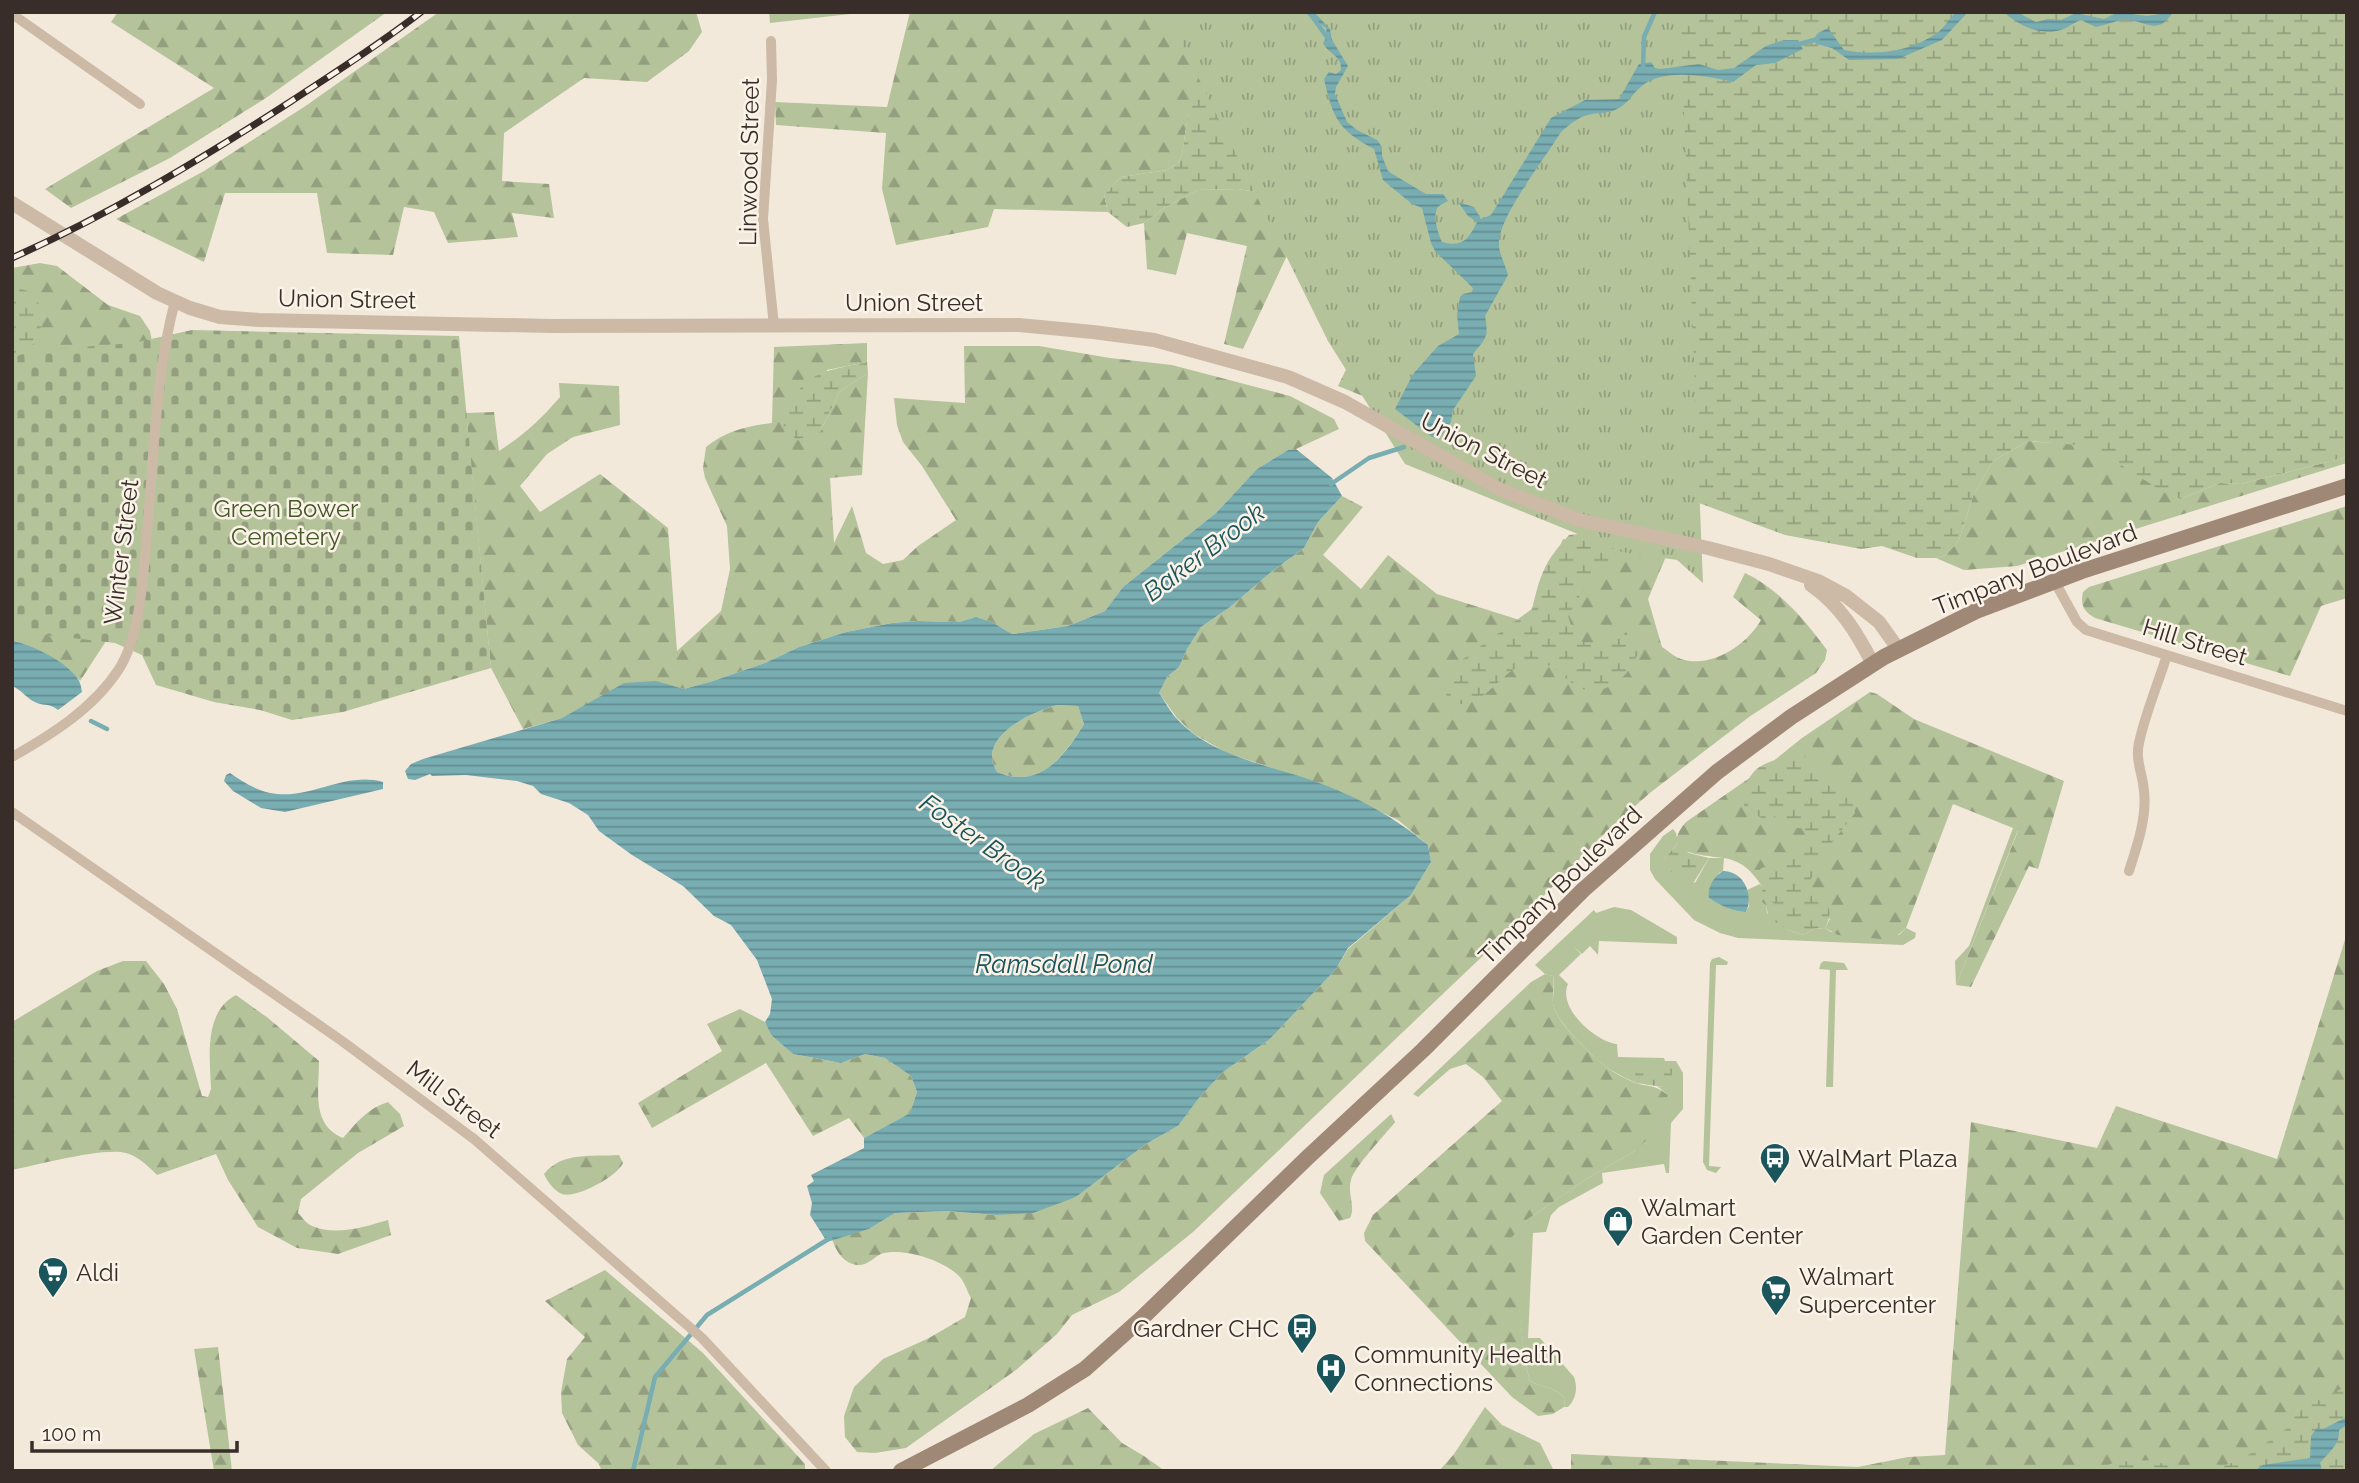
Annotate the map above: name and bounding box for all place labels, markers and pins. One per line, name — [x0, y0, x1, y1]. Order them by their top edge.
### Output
bus stop icon: WalMart Plaza — [1758, 1141, 1792, 1185]
place label: WalMart Plaza — [1798, 1144, 1957, 1173]
place label: Walmart Garden Center — [1641, 1193, 1804, 1250]
shop icon: Walmart Garden Center — [1601, 1204, 1635, 1248]
supermarket icon: Aldi — [36, 1255, 70, 1299]
place label: Aldi — [76, 1258, 119, 1287]
place label: Walmart Supercenter — [1799, 1262, 1937, 1319]
supermarket icon: Walmart Supercenter — [1759, 1273, 1793, 1317]
bus stop icon: Gardner CHC — [1285, 1311, 1319, 1355]
place label: Gardner CHC — [1133, 1314, 1279, 1343]
place label: Community Health Connections — [1354, 1340, 1562, 1397]
hospital icon: Community Health Connections — [1314, 1351, 1348, 1395]

